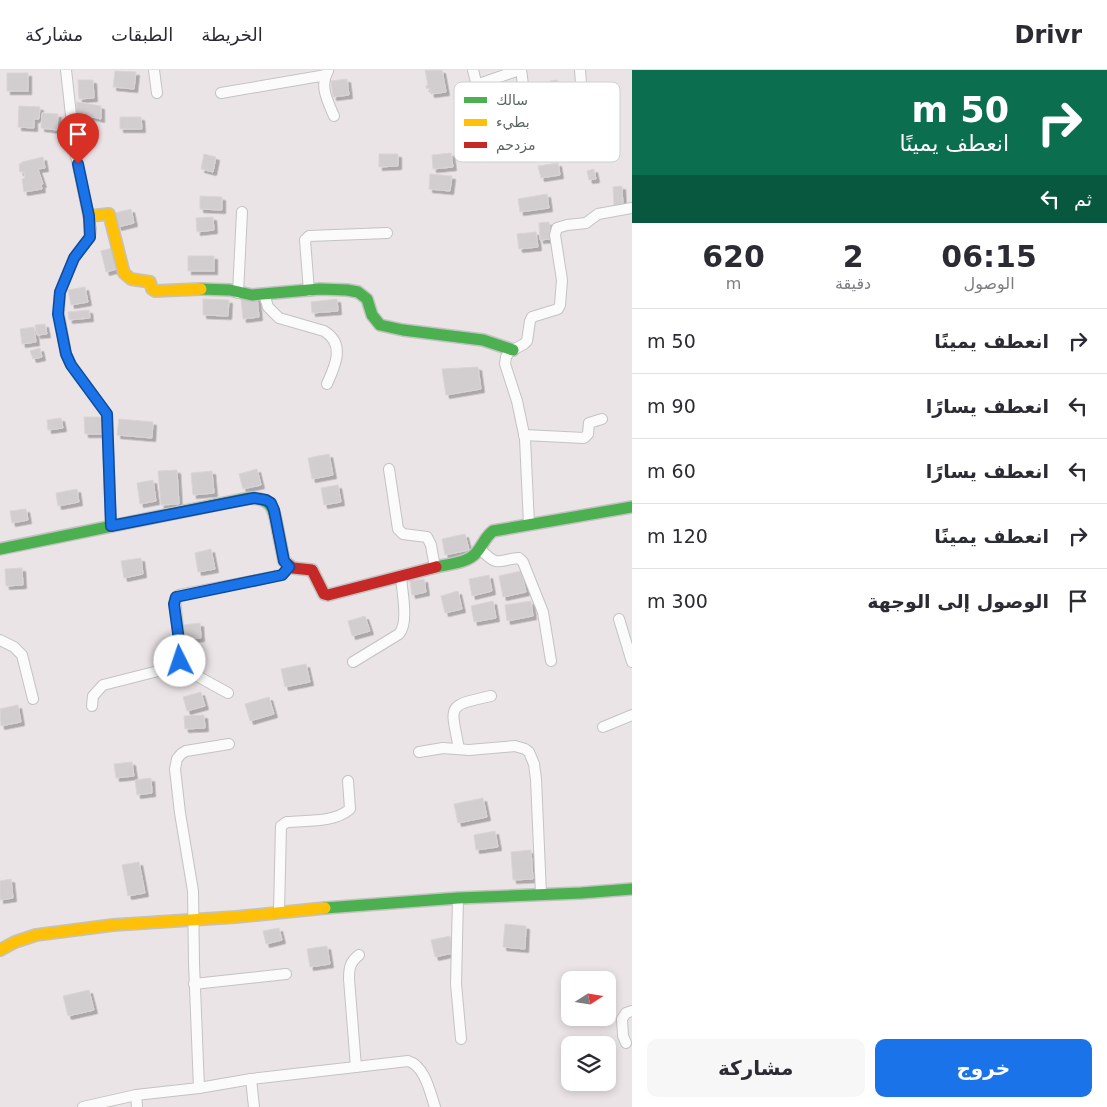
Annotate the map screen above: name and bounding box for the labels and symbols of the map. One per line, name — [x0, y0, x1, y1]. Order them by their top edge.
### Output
legend — [454, 82, 620, 162]
text: سالك — [496, 92, 528, 108]
pin — [57, 113, 99, 164]
text: بطيء — [496, 114, 530, 131]
text: مزدحم — [496, 137, 535, 154]
position arrow — [153, 634, 205, 686]
north arrow — [561, 971, 616, 1026]

